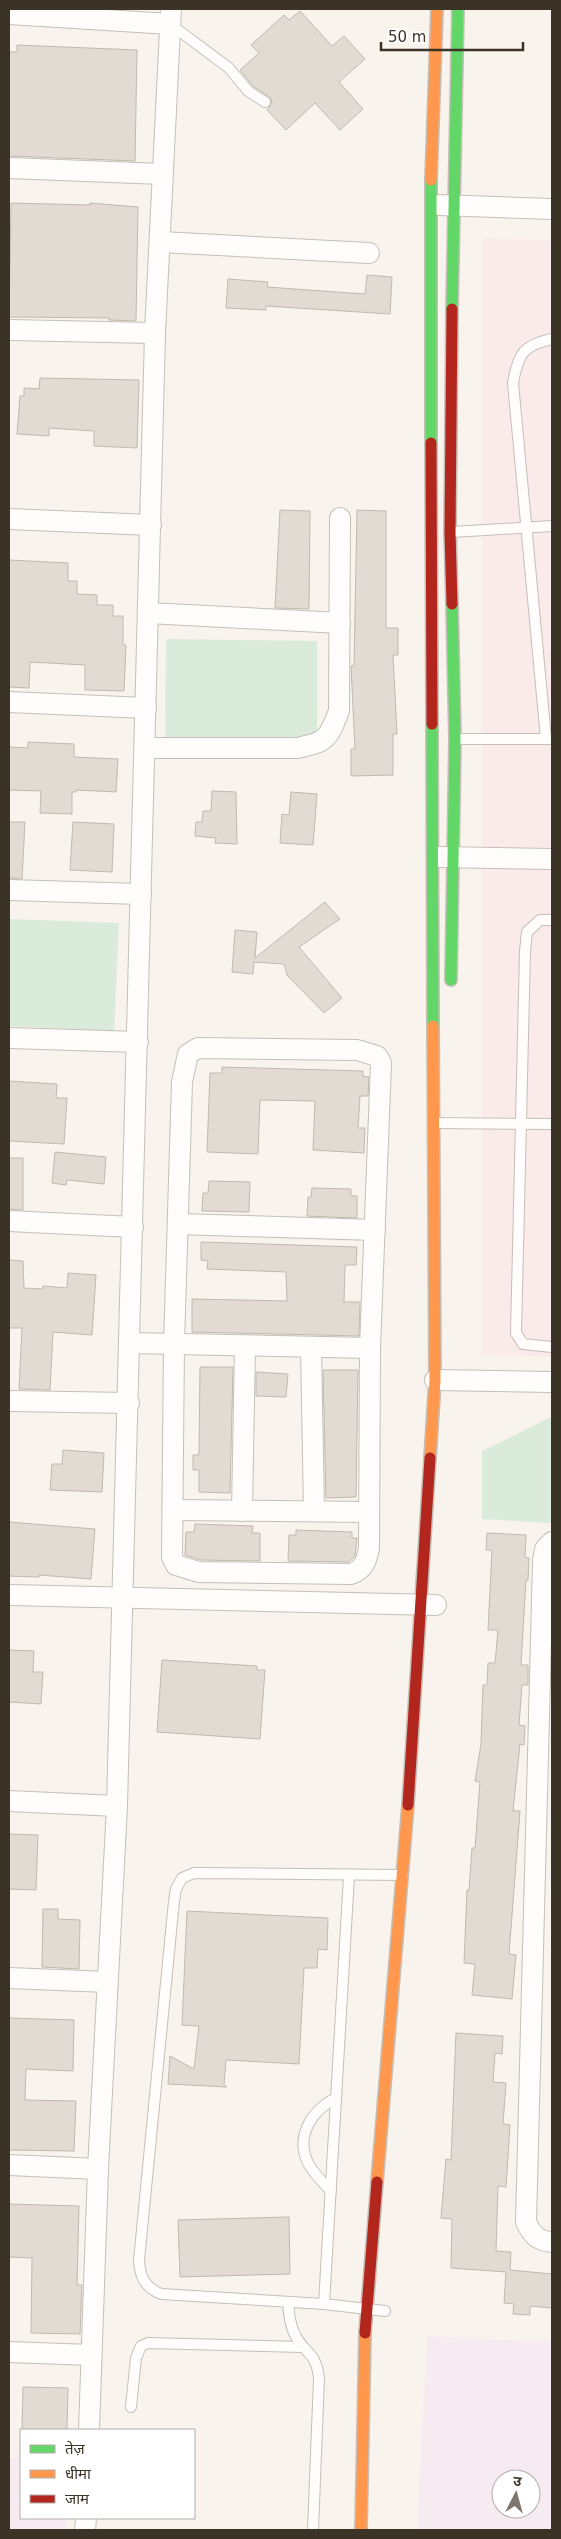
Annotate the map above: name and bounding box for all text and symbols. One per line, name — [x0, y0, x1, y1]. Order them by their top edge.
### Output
scale bar — [381, 20, 524, 52]
text: 50 m — [388, 28, 426, 46]
legend — [20, 2429, 195, 2519]
text: तेज़ — [65, 2440, 86, 2458]
text: धीमा — [65, 2465, 92, 2483]
north arrow — [491, 2469, 541, 2519]
text: उ — [512, 2473, 523, 2490]
text: जाम — [65, 2490, 90, 2508]

